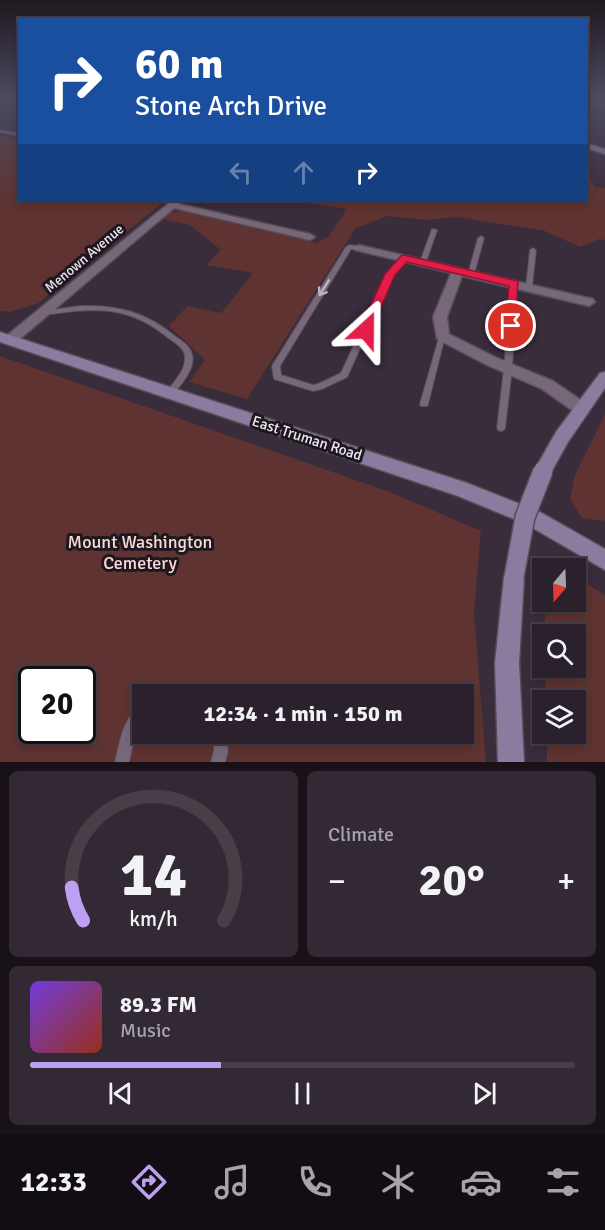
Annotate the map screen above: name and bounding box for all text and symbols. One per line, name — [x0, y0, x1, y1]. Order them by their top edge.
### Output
text: 60 m — [135, 39, 224, 90]
icon: right — [36, 42, 114, 120]
text: Stone Arch Drive — [135, 90, 327, 123]
icon: left — [224, 156, 257, 189]
icon: ahead — [287, 156, 320, 189]
icon: right — [350, 156, 383, 189]
street label: Menown Avenue — [41, 220, 127, 296]
one-way arrow — [317, 279, 329, 296]
position arrow — [334, 298, 398, 362]
pin — [485, 300, 536, 351]
icon: arrive — [494, 309, 527, 342]
street label: East Truman Road — [250, 412, 364, 464]
park label: Mount Washington Cemetery — [68, 531, 212, 574]
north arrow — [532, 558, 586, 612]
map controls — [532, 558, 586, 744]
button: search — [532, 624, 586, 678]
speed limit sign: 20 — [18, 666, 96, 744]
button: layers — [532, 690, 586, 744]
text: 12:34 · 1 min · 150 m — [203, 700, 403, 727]
text: Climate — [328, 822, 394, 847]
text: 14 — [120, 836, 187, 913]
text: 20° — [418, 853, 485, 908]
text: − — [328, 861, 346, 902]
text: + — [557, 861, 575, 902]
text: km/h — [129, 906, 178, 932]
text: 89.3 FM — [120, 991, 197, 1018]
text: Music — [120, 1018, 171, 1043]
icon: previous — [104, 1077, 137, 1110]
icon: pause — [286, 1077, 319, 1110]
icon: next — [468, 1077, 501, 1110]
icon: directions — [128, 1161, 170, 1203]
icon: music — [211, 1161, 253, 1203]
icon: phone — [294, 1161, 336, 1203]
icon: climate — [377, 1161, 419, 1203]
icon: car — [460, 1161, 502, 1203]
icon: filters — [542, 1161, 584, 1203]
text: 12:33 — [20, 1166, 87, 1199]

